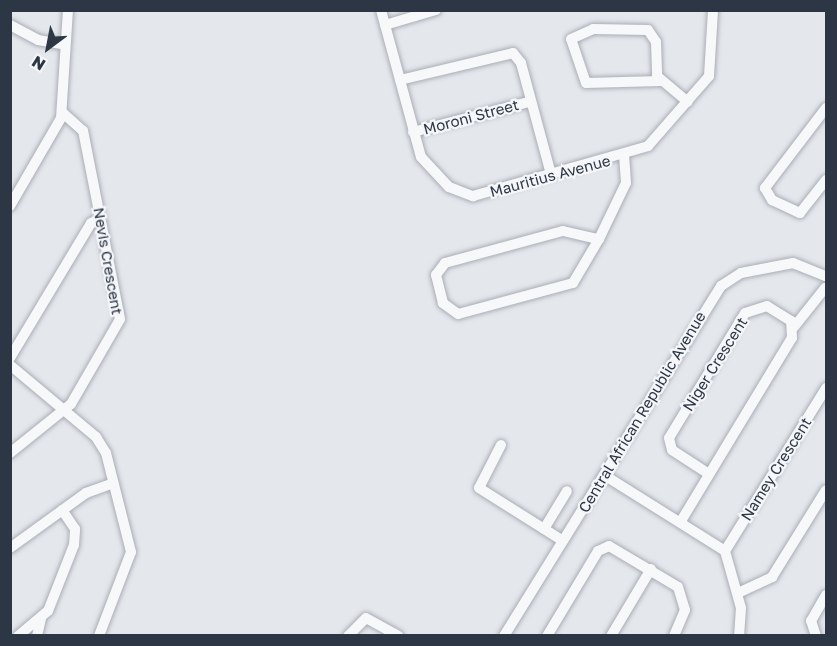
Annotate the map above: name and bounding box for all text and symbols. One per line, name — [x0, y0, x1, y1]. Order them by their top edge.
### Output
north arrow — [18, 18, 78, 78]
text: N — [28, 52, 49, 75]
street label: Moroni Street — [421, 96, 521, 138]
street label: Mauritius Avenue — [488, 151, 612, 201]
street label: Nevis Crescent — [90, 206, 126, 316]
street label: Central African Republic Avenue — [575, 308, 709, 516]
street label: Niger Crescent — [679, 314, 751, 414]
street label: Namey Crescent — [737, 414, 815, 524]

